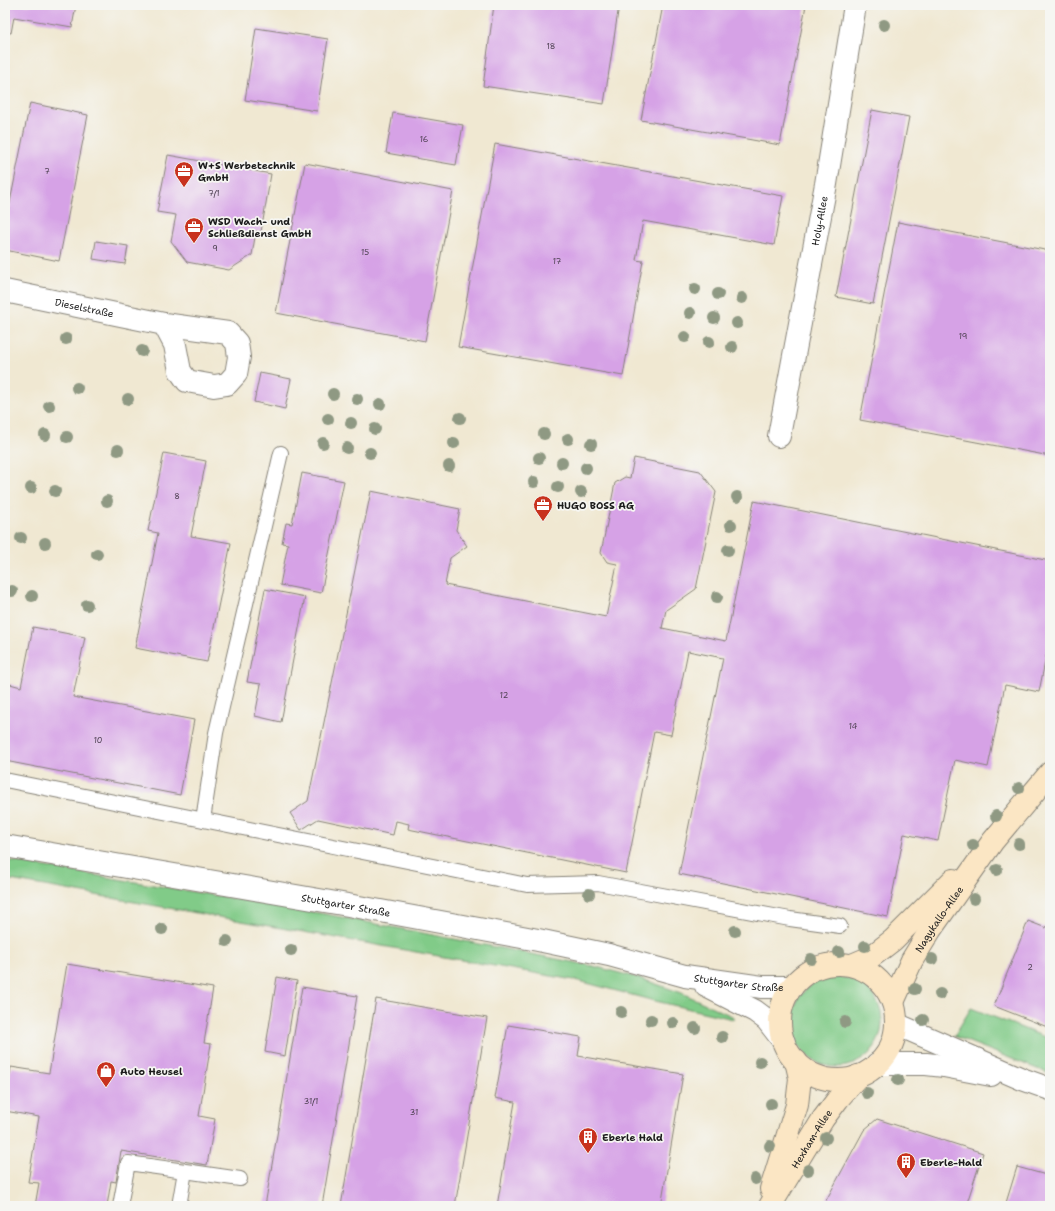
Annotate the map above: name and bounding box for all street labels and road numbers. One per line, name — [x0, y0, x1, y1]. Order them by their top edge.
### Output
street label: Holy-Allee — [809, 195, 831, 247]
street label: Dieselstraße — [54, 296, 115, 320]
street label: Nagykallo-Allee — [912, 883, 966, 955]
street label: Stuttgarter Straße — [300, 891, 392, 920]
street label: Stuttgarter Straße — [693, 971, 784, 994]
street label: Hexham-Allee — [788, 1106, 835, 1171]

